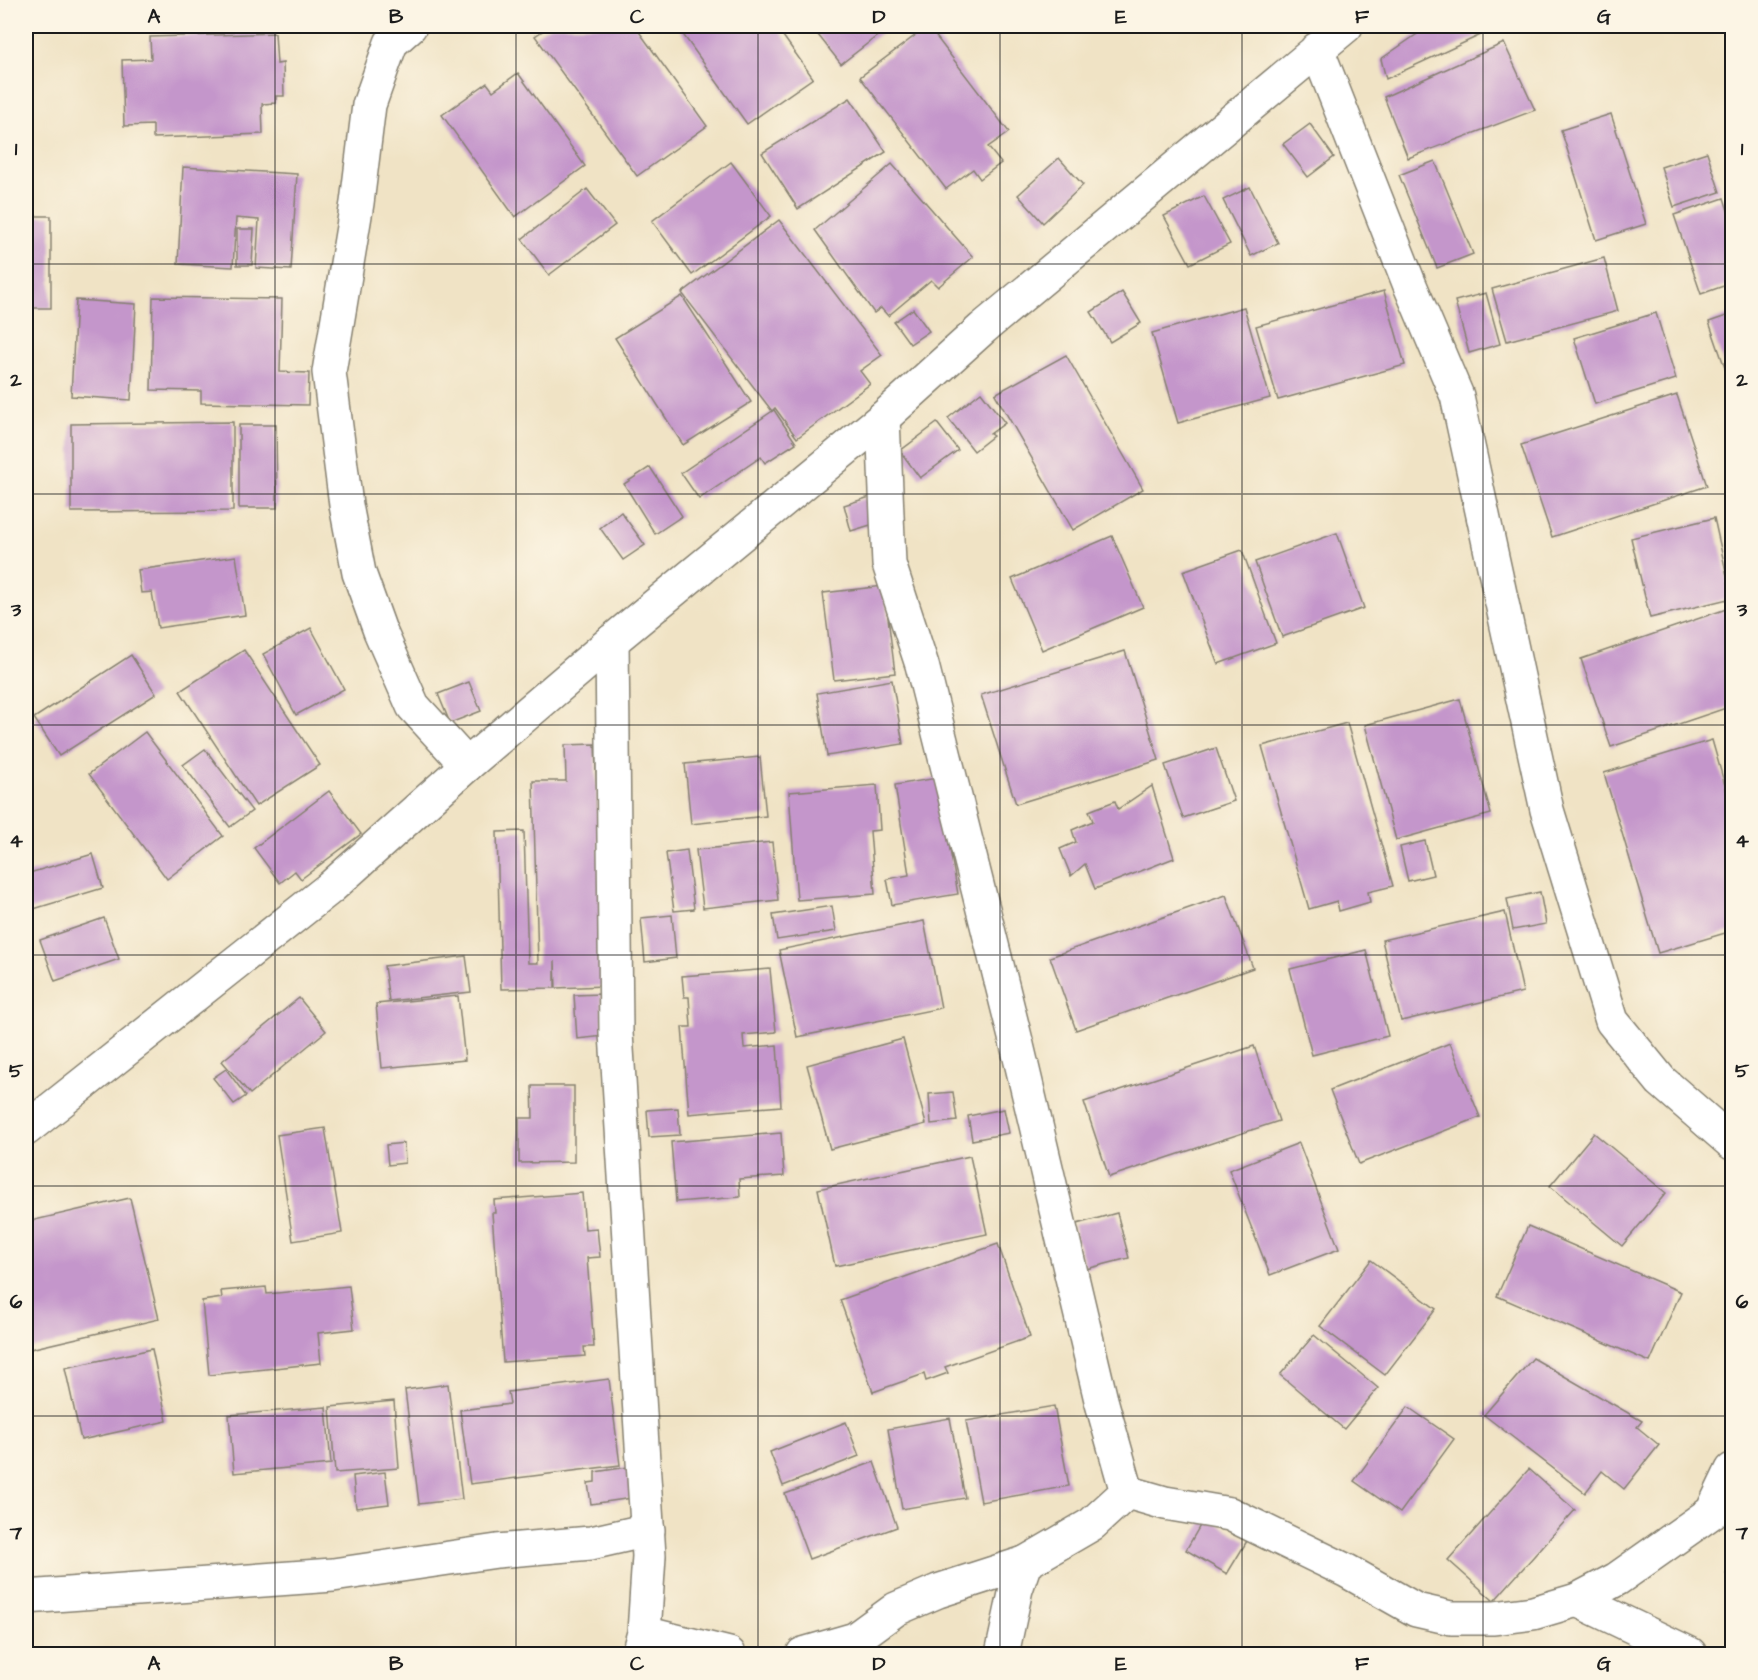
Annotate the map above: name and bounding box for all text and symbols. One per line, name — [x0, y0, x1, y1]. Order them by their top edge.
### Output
text: A — [148, 3, 161, 31]
text: B — [389, 3, 404, 31]
text: C — [630, 3, 645, 31]
text: D — [873, 3, 886, 31]
text: E — [1115, 3, 1127, 31]
text: F — [1355, 3, 1370, 31]
text: G — [1597, 3, 1611, 31]
text: 1 — [15, 135, 18, 163]
text: 1 — [1741, 135, 1744, 163]
text: 2 — [9, 366, 22, 394]
text: 2 — [1735, 366, 1748, 394]
text: 3 — [10, 596, 22, 624]
text: 3 — [1736, 596, 1748, 624]
text: 4 — [9, 827, 23, 855]
text: 4 — [1735, 827, 1749, 855]
text: 5 — [9, 1057, 24, 1085]
text: 5 — [1735, 1057, 1750, 1085]
text: 6 — [10, 1288, 23, 1316]
text: 6 — [1736, 1288, 1749, 1316]
text: 7 — [9, 1519, 23, 1547]
text: 7 — [1735, 1519, 1749, 1547]
text: A — [148, 1650, 161, 1678]
text: B — [389, 1650, 404, 1678]
text: C — [630, 1650, 645, 1678]
text: D — [873, 1650, 886, 1678]
text: E — [1115, 1650, 1127, 1678]
text: F — [1355, 1650, 1370, 1678]
text: G — [1597, 1650, 1611, 1678]

